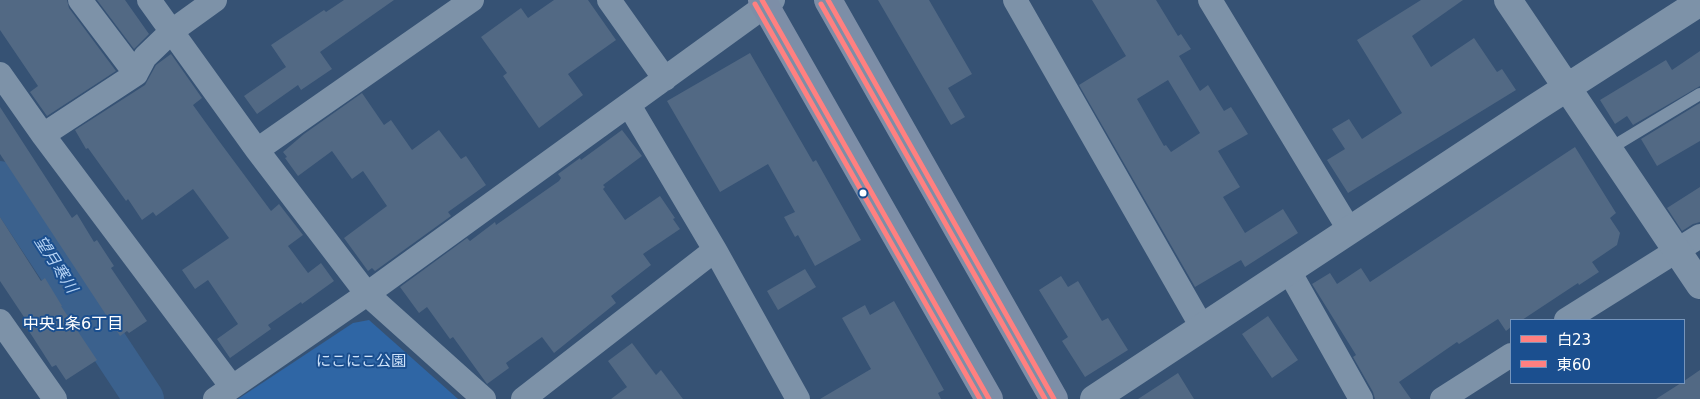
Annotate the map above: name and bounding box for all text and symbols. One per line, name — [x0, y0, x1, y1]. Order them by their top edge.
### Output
unlabelled marker — [858, 188, 868, 198]
water label: 望月寒川 — [30, 233, 80, 297]
district label: 中央1条6丁目 — [23, 315, 123, 335]
legend — [1510, 319, 1685, 384]
text: 白23 — [1557, 331, 1591, 349]
park label: にこにこ公園 — [316, 353, 406, 371]
text: 東60 — [1557, 356, 1591, 374]

